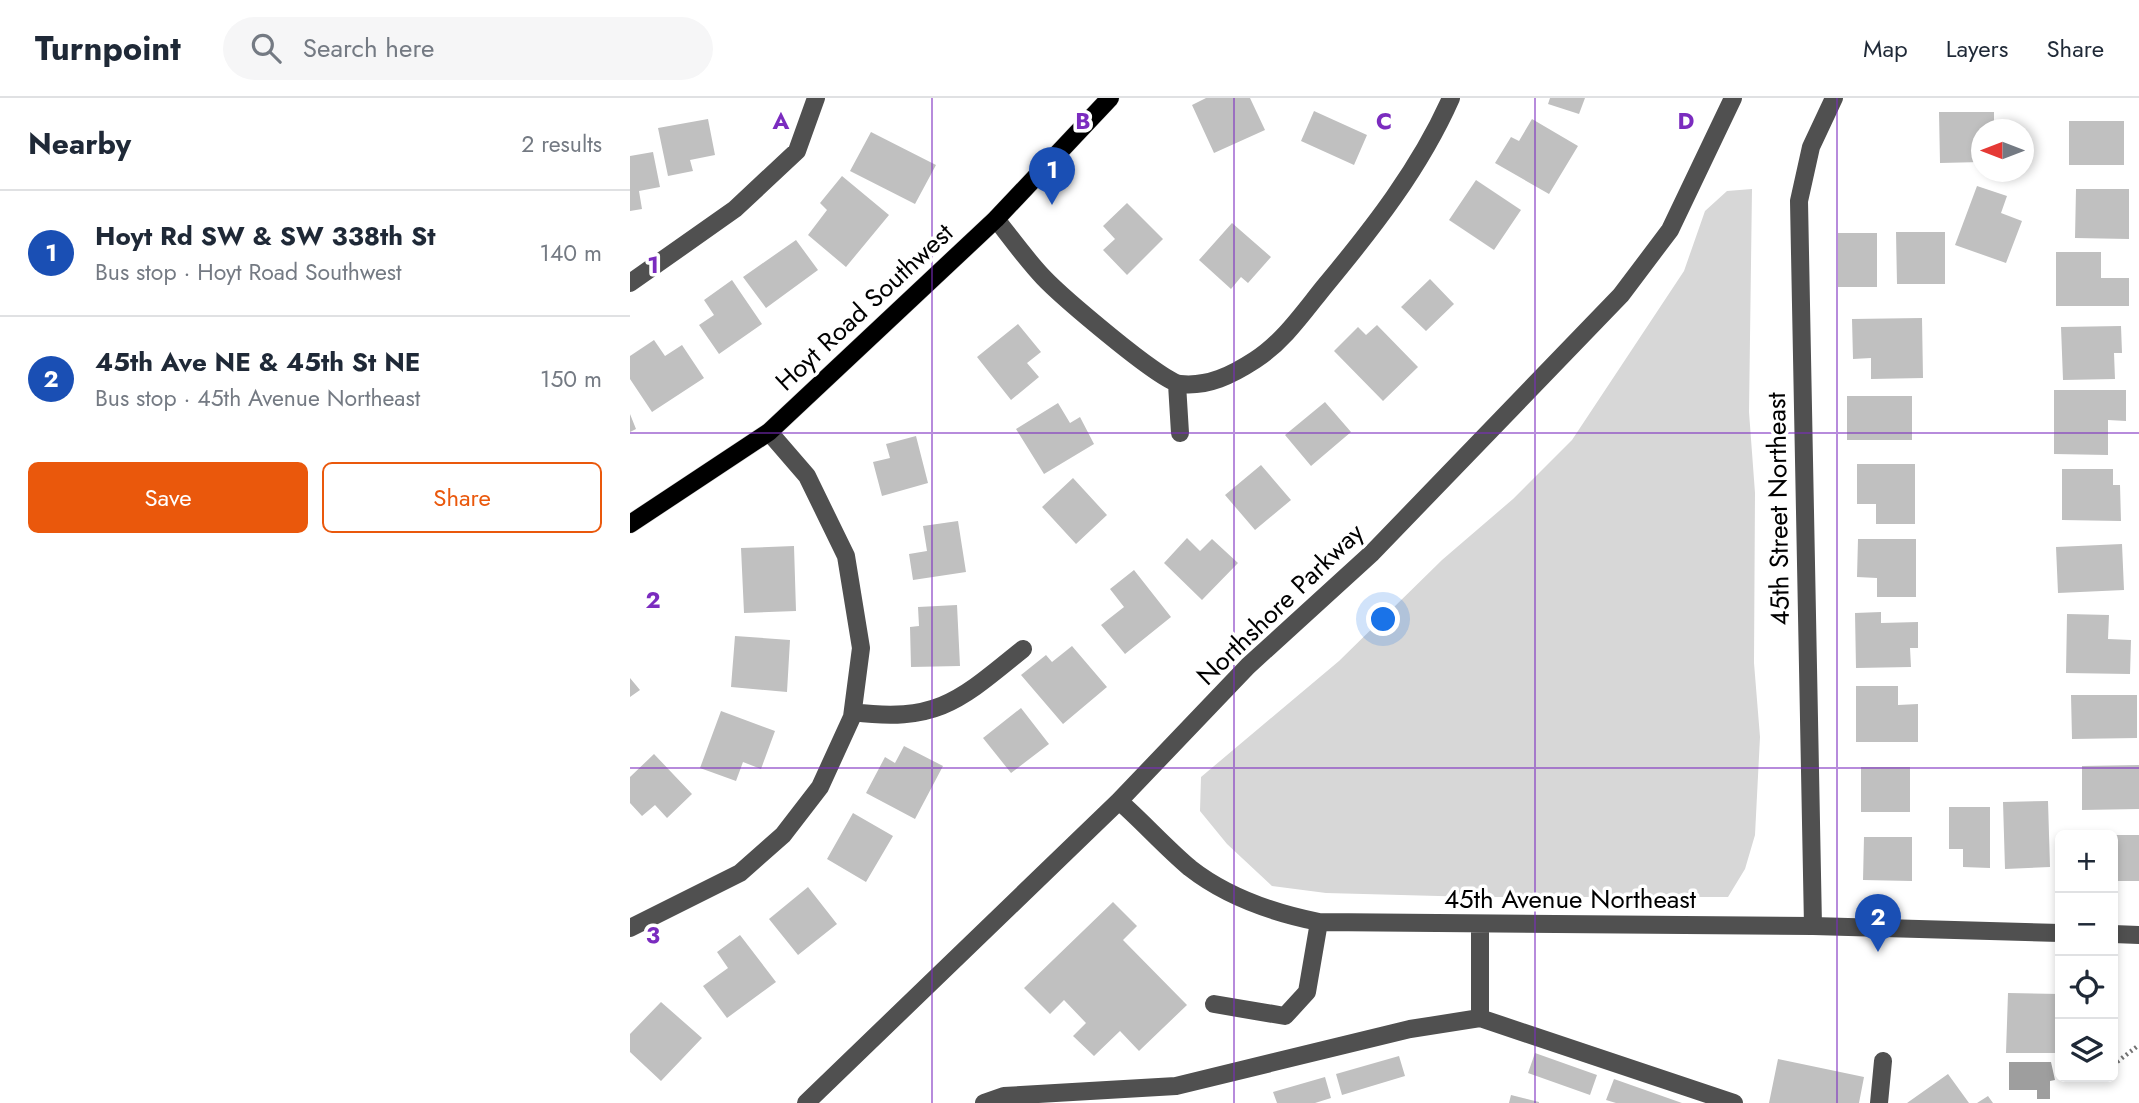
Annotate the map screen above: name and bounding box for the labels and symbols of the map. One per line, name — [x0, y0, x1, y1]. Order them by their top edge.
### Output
text: A — [772, 104, 790, 138]
text: B — [1075, 104, 1091, 138]
text: C — [1376, 104, 1392, 138]
text: D — [1678, 104, 1695, 138]
north arrow — [1971, 119, 2034, 182]
pin: 1 — [1029, 147, 1075, 205]
street label: Hoyt Road Southwest — [767, 214, 962, 400]
text: 1 — [647, 248, 659, 282]
street label: 45th Street Northeast — [1757, 391, 1799, 626]
street label: Northshore Parkway — [1188, 514, 1373, 694]
text: 2 — [645, 583, 661, 617]
your location — [1366, 602, 1400, 636]
street label: 45th Avenue Northeast — [1444, 880, 1697, 918]
pin: 2 — [1855, 894, 1901, 952]
text: 3 — [646, 918, 660, 952]

